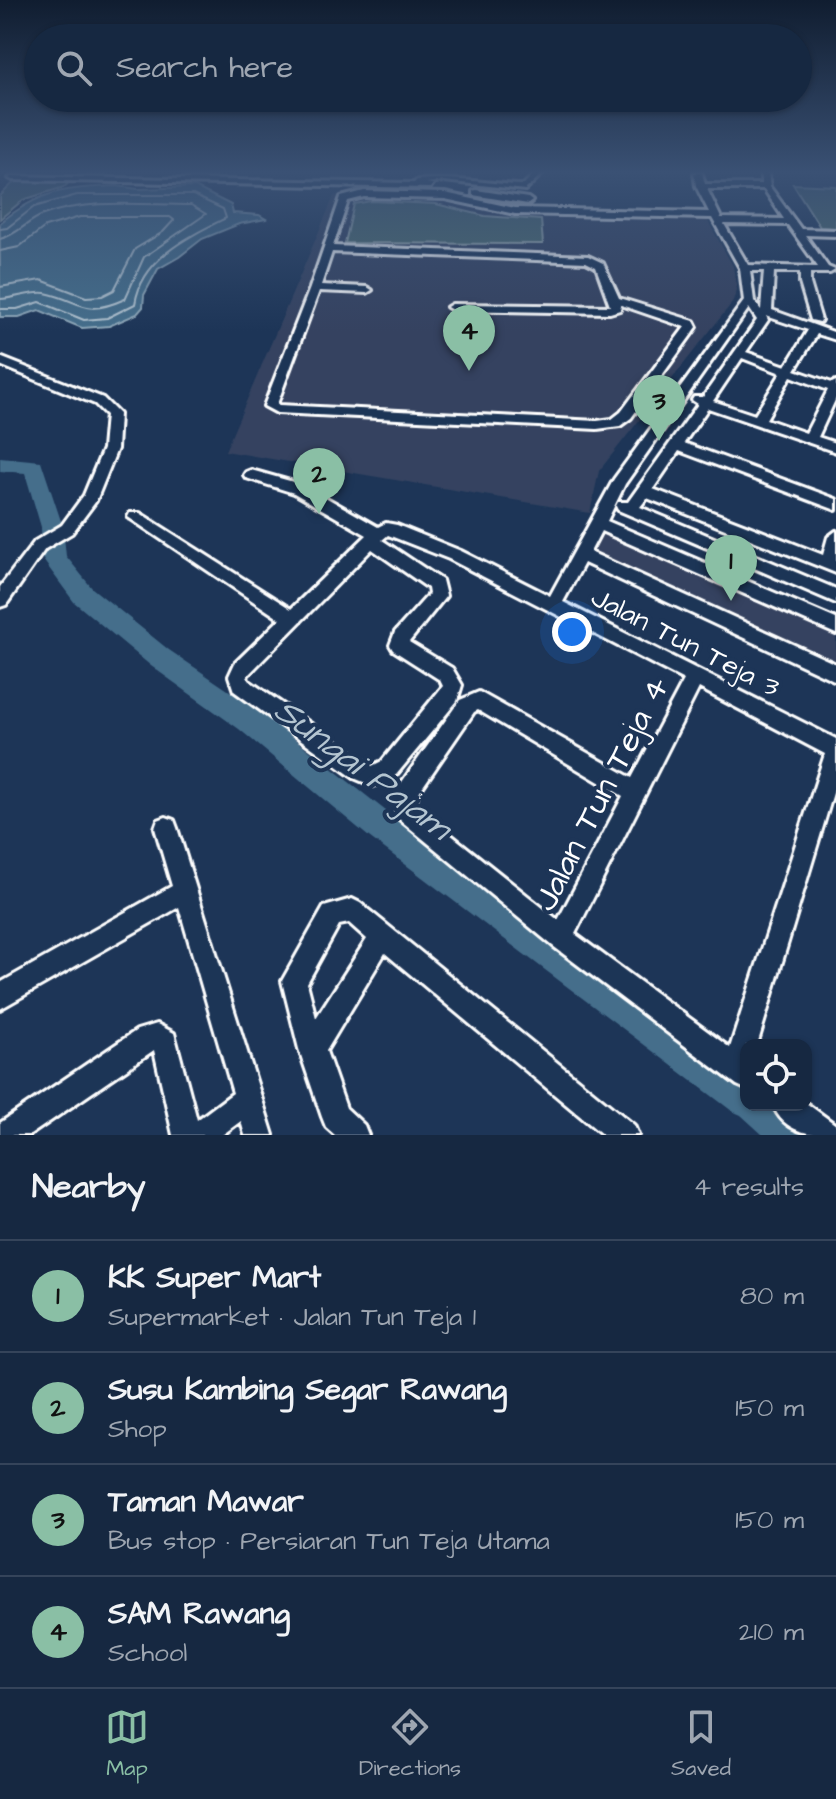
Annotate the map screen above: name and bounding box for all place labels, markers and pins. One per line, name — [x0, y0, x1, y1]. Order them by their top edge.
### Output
pin: 4 — [443, 305, 495, 371]
pin: 3 — [633, 375, 685, 441]
pin: 2 — [293, 448, 345, 514]
pin: 1 — [705, 535, 757, 601]

